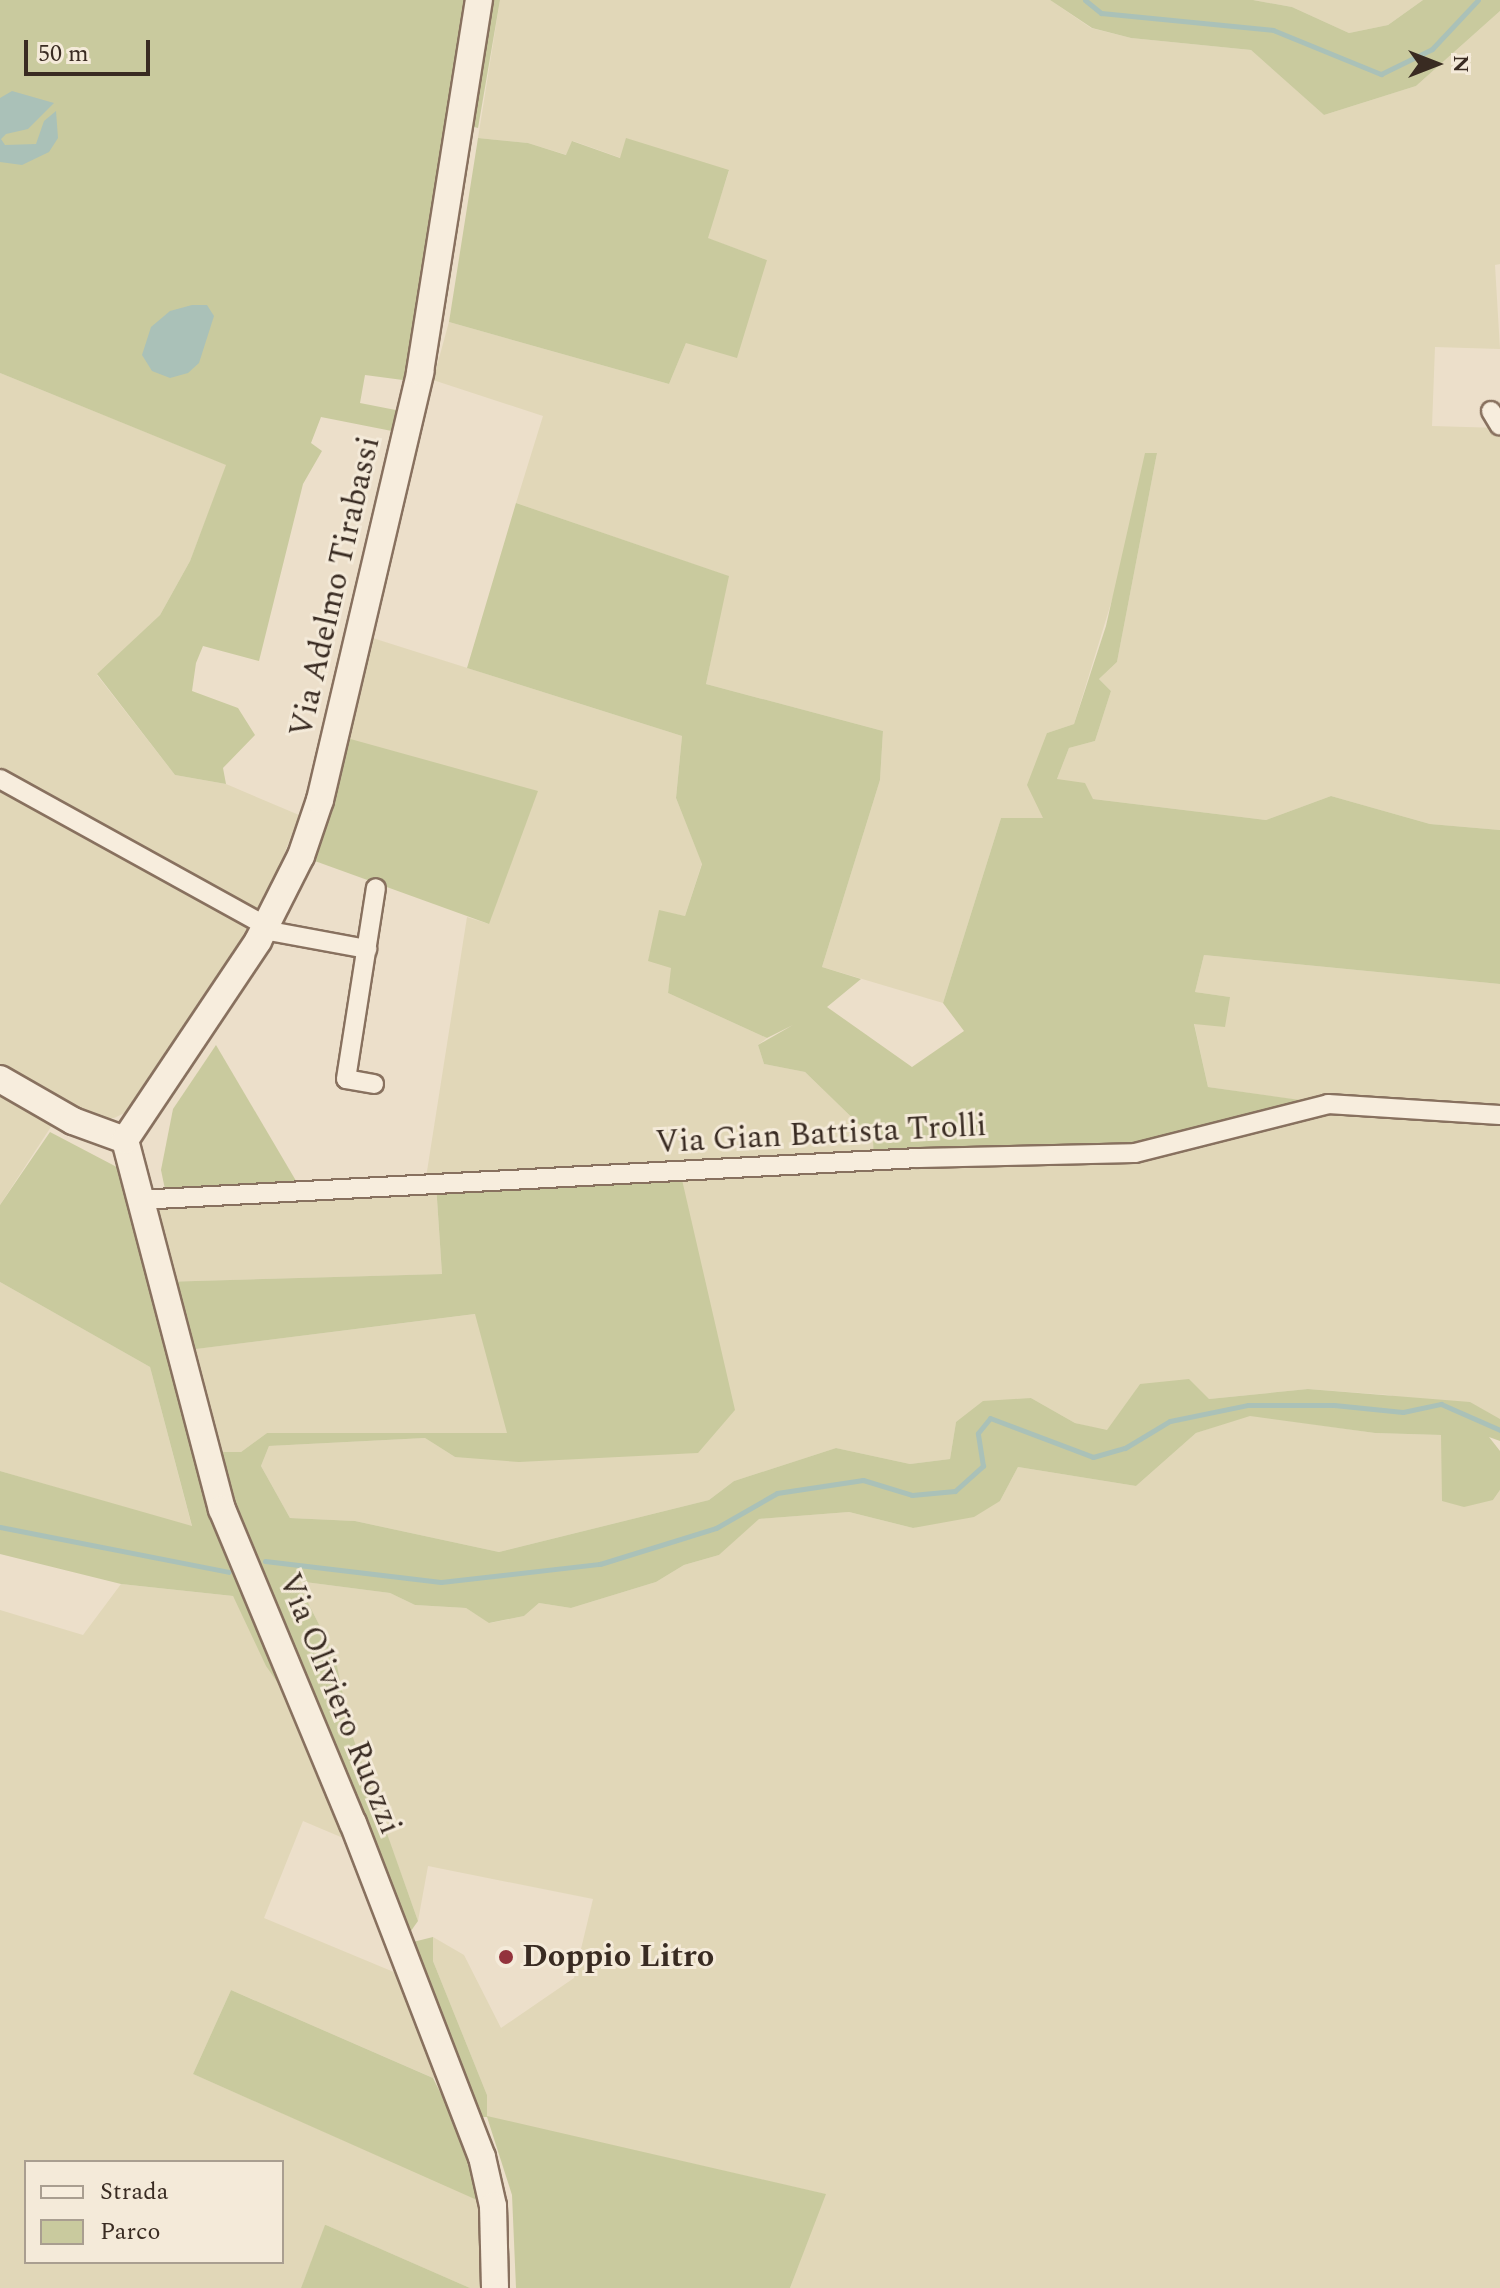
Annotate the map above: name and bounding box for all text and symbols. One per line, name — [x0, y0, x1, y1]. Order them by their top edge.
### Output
scale bar — [28, 24, 154, 74]
north arrow — [1396, 24, 1476, 104]
text: 50 m — [38, 36, 89, 72]
text: N — [1444, 55, 1477, 73]
street label: Via Adelmo Tirabassi — [283, 433, 389, 741]
street label: Via Gian Battista Trolli — [654, 1107, 988, 1163]
street label: Via Oliviero Ruozzi — [269, 1568, 409, 1840]
place label: Doppio Litro — [522, 1938, 714, 1976]
marker: Doppio Litro — [497, 1948, 515, 1966]
legend — [24, 2160, 284, 2264]
text: Strada — [100, 2174, 168, 2210]
text: Parco — [100, 2214, 161, 2250]

